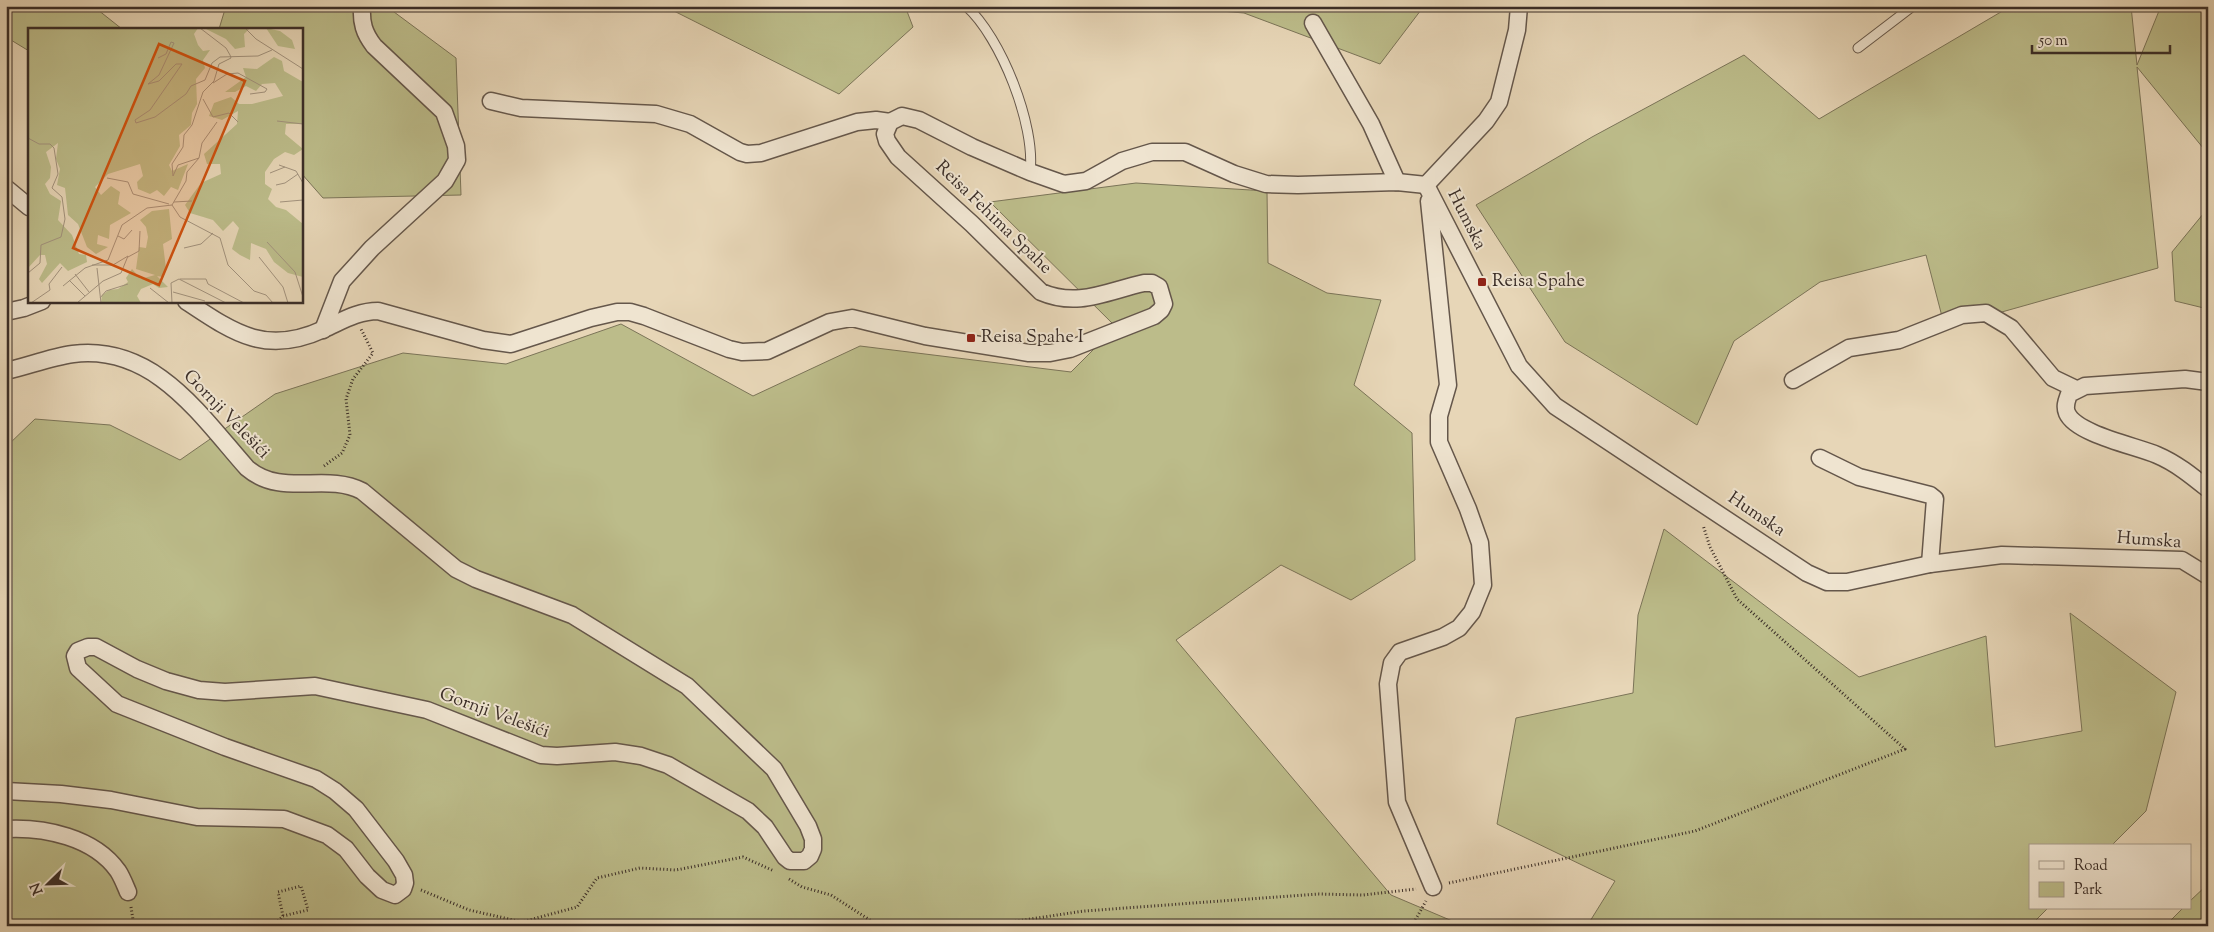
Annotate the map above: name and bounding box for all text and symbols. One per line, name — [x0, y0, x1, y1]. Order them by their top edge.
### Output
scale bar — [2032, 22, 2169, 54]
inset map — [28, 28, 302, 302]
text: 50 m — [2038, 31, 2068, 52]
street label: Reisa Fehima Spahe — [929, 155, 1057, 281]
street label: Humska — [1440, 185, 1492, 255]
place label: Reisa Spahe — [1492, 269, 1585, 295]
marker: Reisa Spahe — [1476, 276, 1488, 288]
place label: Reisa Spahe I — [981, 325, 1084, 351]
marker: Reisa Spahe I — [965, 332, 977, 344]
street label: Gornji Velešići — [177, 365, 275, 465]
street label: Humska — [1722, 486, 1790, 544]
street label: Humska — [2116, 526, 2182, 556]
street label: Gornji Velešići — [435, 682, 553, 746]
legend — [2029, 844, 2192, 910]
text: Road — [2074, 856, 2108, 877]
north arrow — [22, 860, 72, 910]
text: N — [26, 879, 49, 897]
text: Park — [2074, 880, 2103, 901]

